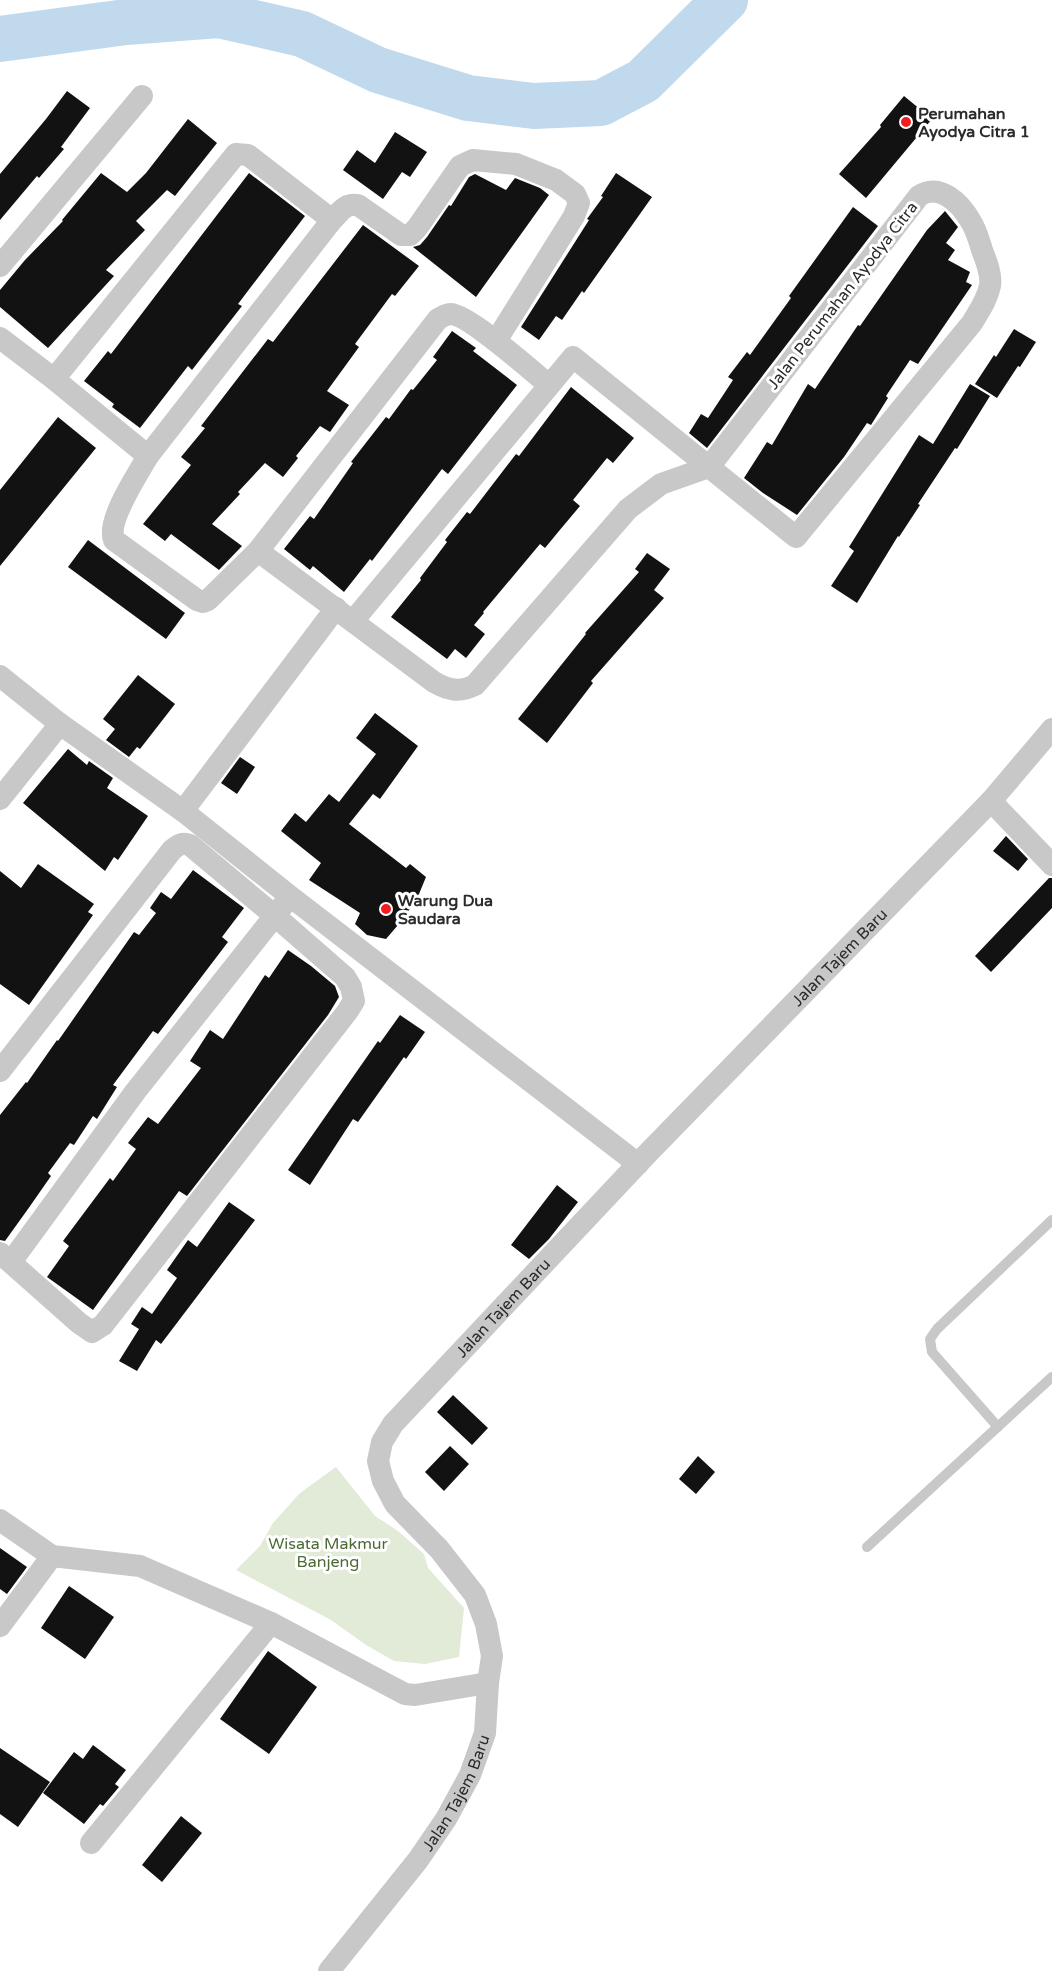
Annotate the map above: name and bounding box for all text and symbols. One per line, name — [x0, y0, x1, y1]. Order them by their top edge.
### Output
place label: Perumahan Ayodya Citra 1 — [918, 104, 1030, 142]
marker: Perumahan Ayodya Citra 1 — [899, 115, 913, 129]
street label: Jalan Perumahan Ayodya Citra — [763, 198, 922, 393]
place label: Warung Dua Saudara — [398, 891, 493, 929]
marker: Warung Dua Saudara — [379, 902, 393, 916]
street label: Jalan Tajem Baru — [788, 904, 892, 1011]
street label: Jalan Tajem Baru — [452, 1254, 555, 1362]
park label: Wisata Makmur Banjeng — [268, 1534, 389, 1572]
street label: Jalan Tajem Baru — [418, 1732, 495, 1855]

